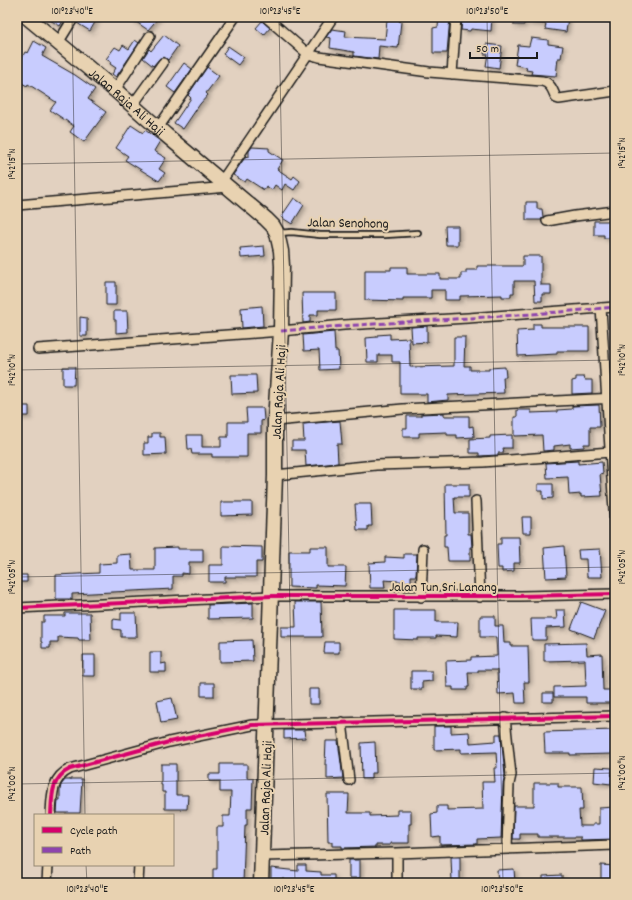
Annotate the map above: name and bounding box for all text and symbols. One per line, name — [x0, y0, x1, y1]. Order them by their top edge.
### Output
text: 101°23'40"E — [51, 5, 93, 19]
text: 101°23'45"E — [260, 5, 301, 19]
text: 101°23'50"E — [466, 5, 508, 19]
scale bar — [470, 34, 537, 60]
text: 50 m — [476, 41, 499, 58]
street label: Jalan Raja Ali Haji — [84, 64, 169, 142]
text: 1°42'15"N — [616, 137, 630, 169]
text: 1°42'15"N — [6, 148, 20, 180]
street label: Jalan Senohong — [307, 213, 389, 235]
street label: Jalan Raja Ali Haji — [268, 344, 292, 440]
text: 1°42'10"N — [616, 344, 630, 376]
text: 1°42'10"N — [6, 354, 20, 386]
text: 1°42'05"N — [616, 550, 630, 584]
text: 1°42'05"N — [6, 560, 20, 594]
street label: Jalan Tun Sri Lanang — [389, 578, 497, 598]
street label: Jalan Raja Ali Haji — [255, 740, 279, 836]
text: 1°42'00"N — [616, 755, 630, 791]
text: 1°42'00"N — [6, 766, 20, 802]
legend — [34, 814, 174, 866]
text: Cycle path — [70, 823, 118, 840]
text: Path — [70, 843, 91, 860]
text: 101°23'40"E — [66, 883, 108, 897]
text: 101°23'45"E — [274, 883, 315, 897]
text: 101°23'50"E — [481, 883, 523, 897]

